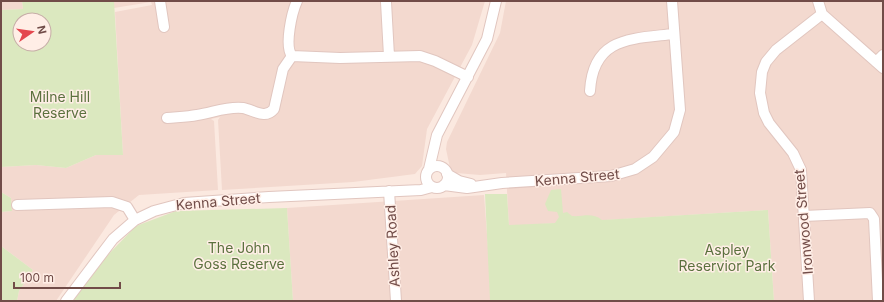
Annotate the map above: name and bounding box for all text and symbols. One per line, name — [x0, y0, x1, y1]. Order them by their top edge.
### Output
north arrow — [12, 12, 52, 52]
text: N — [34, 24, 50, 35]
park label: Milne Hill Reserve — [30, 88, 90, 121]
street label: Kenna Street — [534, 165, 620, 189]
street label: Ironwood Street — [790, 168, 816, 275]
street label: Kenna Street — [175, 189, 261, 213]
street label: Ashley Road — [381, 205, 403, 287]
park label: The John Goss Reserve — [193, 239, 285, 272]
park label: Aspley Reservior Park — [679, 241, 776, 274]
scale bar — [14, 264, 120, 290]
text: 100 m — [20, 270, 54, 285]

